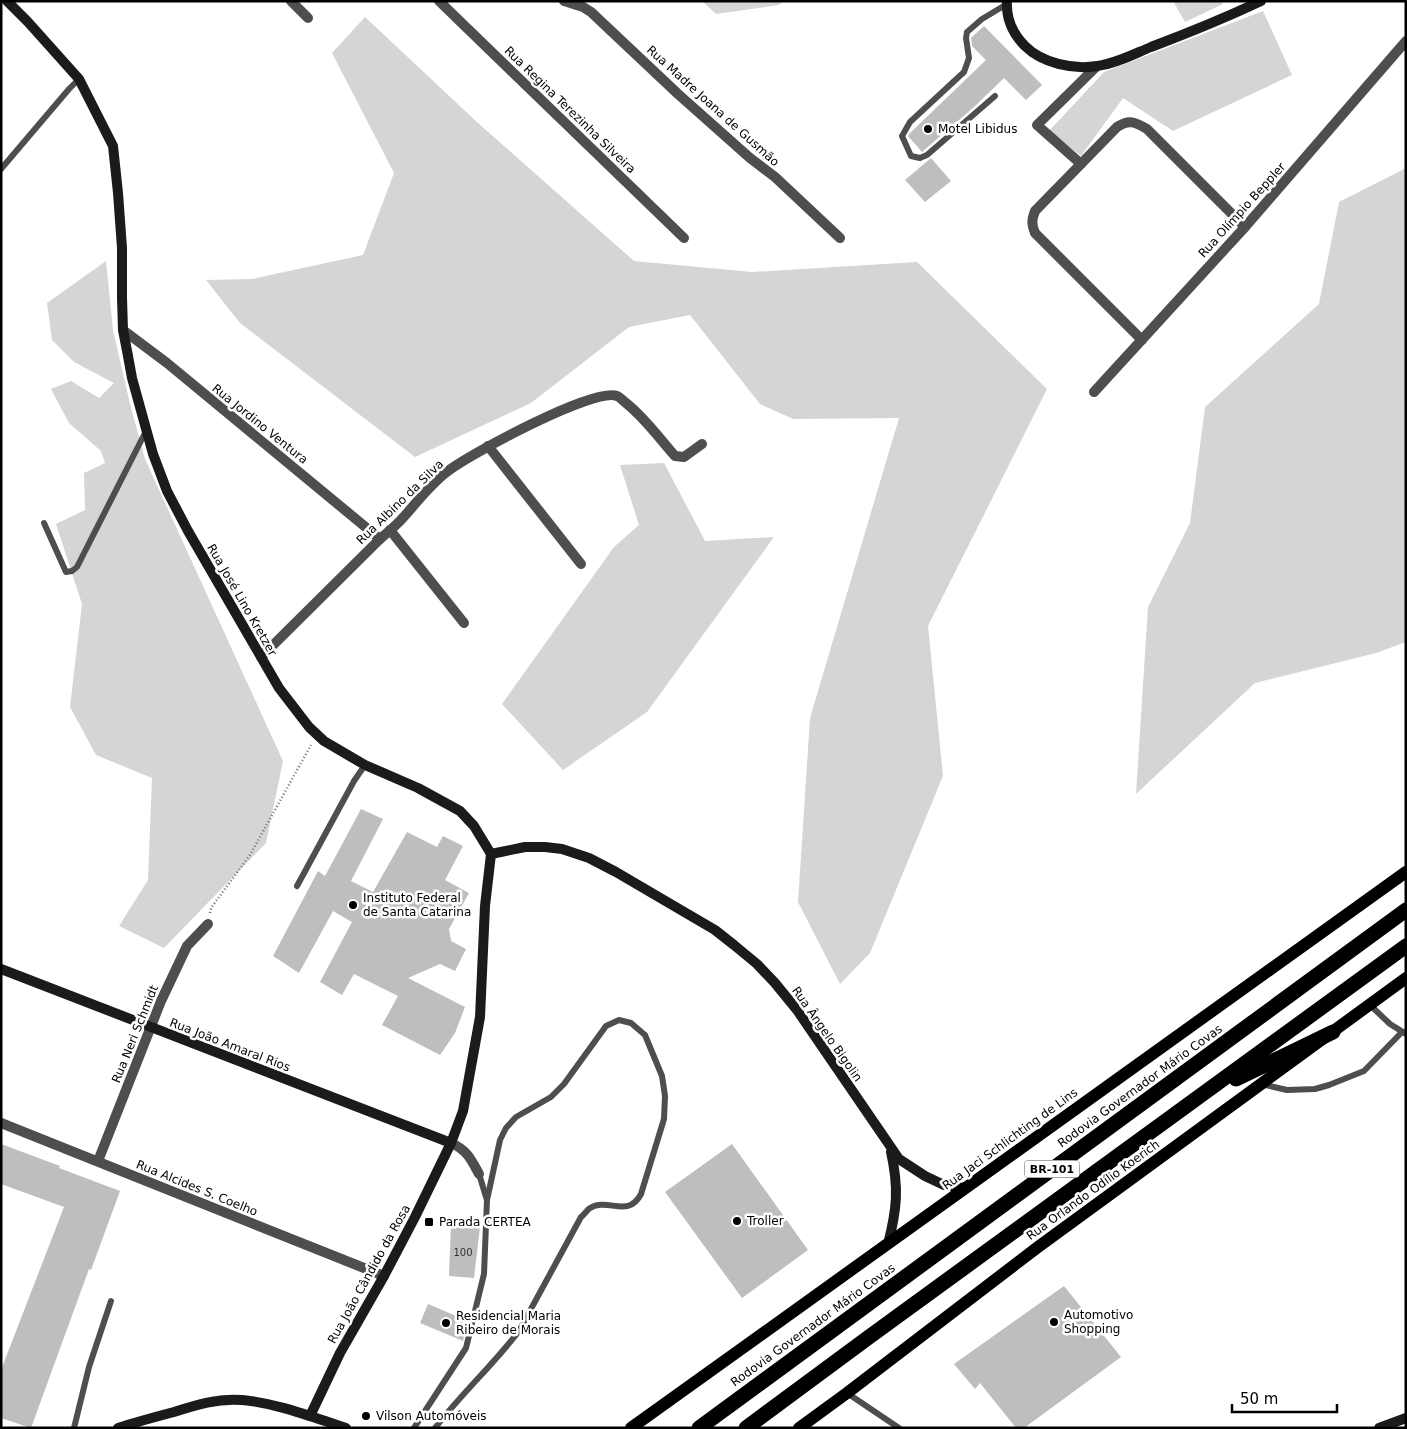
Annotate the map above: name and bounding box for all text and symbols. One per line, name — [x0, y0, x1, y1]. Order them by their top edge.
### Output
street label: Rua Madre Joana de Gusmão — [644, 43, 782, 169]
street label: Rua Regina Terezinha Silveira — [502, 44, 638, 176]
place label: Motel Libidus — [938, 122, 1017, 136]
marker: Motel Libidus — [922, 123, 934, 135]
street label: Rua Olímpio Beppler — [1196, 160, 1288, 260]
street label: Rua Jordino Ventura — [209, 381, 311, 467]
street label: Rua Albino da Silva — [354, 457, 446, 547]
street label: Rua José Lino Kretzer — [204, 542, 280, 659]
place label: Instituto Federal de Santa Catarina — [363, 891, 471, 919]
marker: Instituto Federal de Santa Catarina — [347, 899, 359, 911]
street label: Rua Neri Schmidt — [109, 983, 161, 1085]
street label: Rua Ângelo Bigolin — [789, 983, 866, 1084]
street label: Rua João Amaral Rios — [168, 1016, 292, 1074]
street label: Rodovia Governador Mário Covas — [1055, 1022, 1225, 1150]
street label: Rua Jaci Schlichting de Lins — [940, 1085, 1080, 1193]
street label: Rua Orlando Odílio Koerich — [1024, 1137, 1162, 1243]
street label: Rua Alcides S. Coelho — [134, 1157, 260, 1219]
road number: BR-101 — [1024, 1160, 1080, 1178]
street label: Rua João Cândido da Rosa — [325, 1202, 413, 1346]
place label: Troller — [746, 1214, 784, 1228]
place label: Parada CERTEA — [439, 1215, 531, 1229]
marker: Troller — [731, 1215, 743, 1227]
marker: Parada CERTEA — [423, 1216, 435, 1228]
house number: 100 — [453, 1247, 473, 1258]
street label: Rodovia Governador Mário Covas — [728, 1261, 898, 1389]
place label: Automotivo Shopping — [1064, 1308, 1133, 1336]
place label: Residencial Maria Ribeiro de Morais — [456, 1309, 561, 1337]
marker: Automotivo Shopping — [1048, 1316, 1060, 1328]
marker: Residencial Maria Ribeiro de Morais — [440, 1317, 452, 1329]
scale bar — [1232, 1382, 1337, 1414]
text: 50 m — [1240, 1390, 1278, 1408]
place label: Vilson Automóveis — [376, 1409, 487, 1423]
marker: Vilson Automóveis — [360, 1410, 372, 1422]

